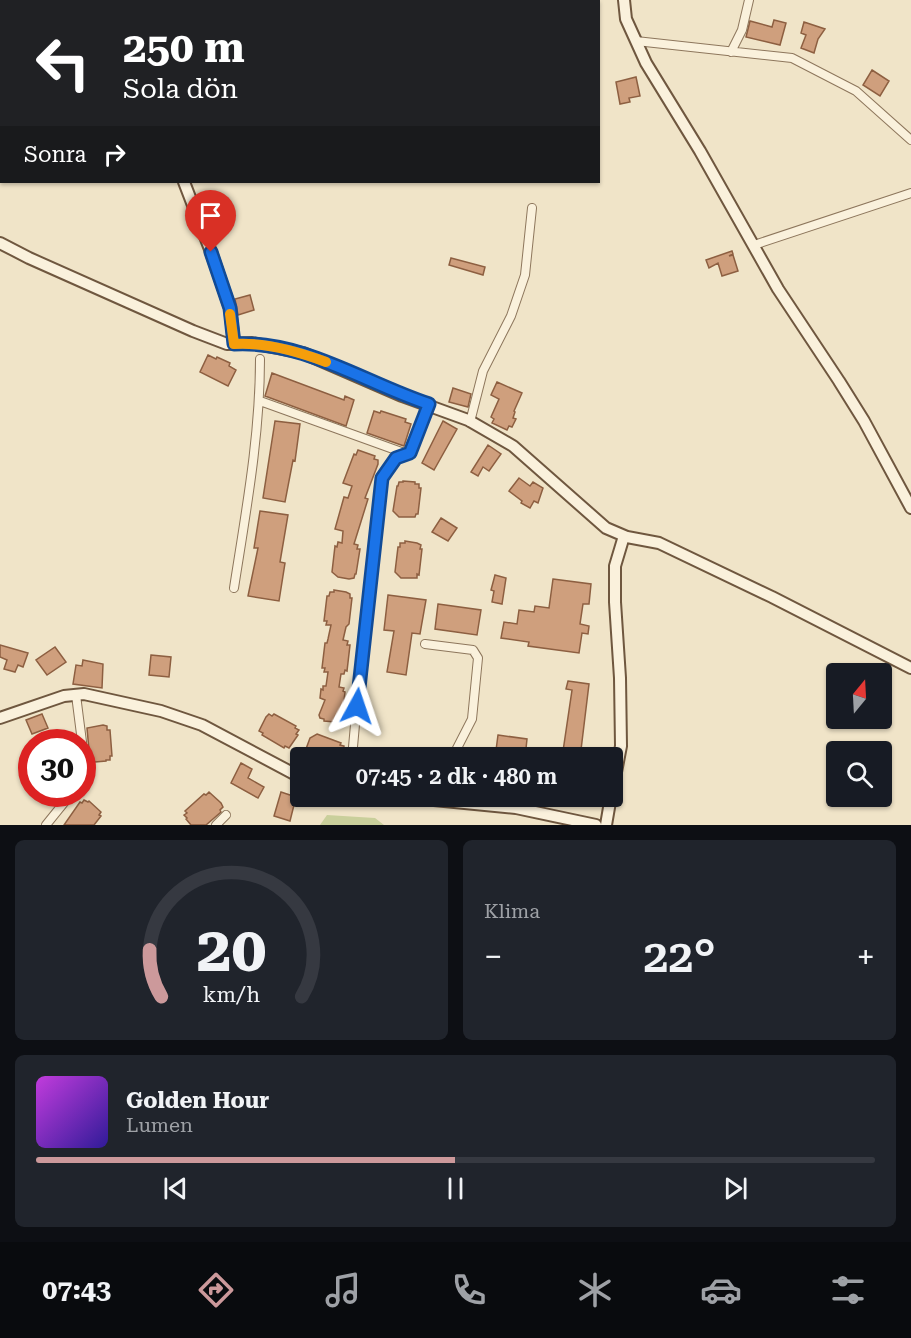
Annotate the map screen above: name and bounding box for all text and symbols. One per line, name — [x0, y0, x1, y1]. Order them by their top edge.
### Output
text: 250 m — [123, 23, 245, 72]
icon: left — [24, 24, 102, 102]
text: Sola dön — [123, 73, 238, 105]
icon: right — [98, 138, 131, 171]
text: Sonra — [24, 142, 86, 167]
pin — [185, 190, 236, 252]
icon: arrive — [194, 199, 227, 232]
north arrow — [826, 663, 892, 729]
map controls — [826, 663, 892, 807]
position arrow — [325, 674, 389, 738]
speed limit sign: 30 — [18, 729, 96, 807]
button: search — [826, 741, 892, 807]
text: 07:45 · 2 dk · 480 m — [356, 764, 557, 789]
text: Klima — [484, 899, 540, 923]
text: 20 — [197, 913, 266, 986]
text: 22° — [643, 930, 716, 983]
text: − — [484, 937, 502, 976]
text: + — [857, 937, 875, 976]
text: km/h — [203, 982, 260, 1007]
text: Golden Hour — [126, 1088, 269, 1113]
text: Lumen — [126, 1113, 193, 1137]
icon: previous — [159, 1172, 192, 1205]
icon: pause — [439, 1172, 472, 1205]
icon: next — [719, 1172, 752, 1205]
icon: directions — [195, 1269, 237, 1311]
icon: music — [322, 1269, 364, 1311]
icon: phone — [448, 1269, 490, 1311]
icon: climate — [574, 1269, 616, 1311]
icon: car — [700, 1269, 742, 1311]
icon: filters — [827, 1269, 869, 1311]
text: 07:43 — [42, 1274, 111, 1306]

